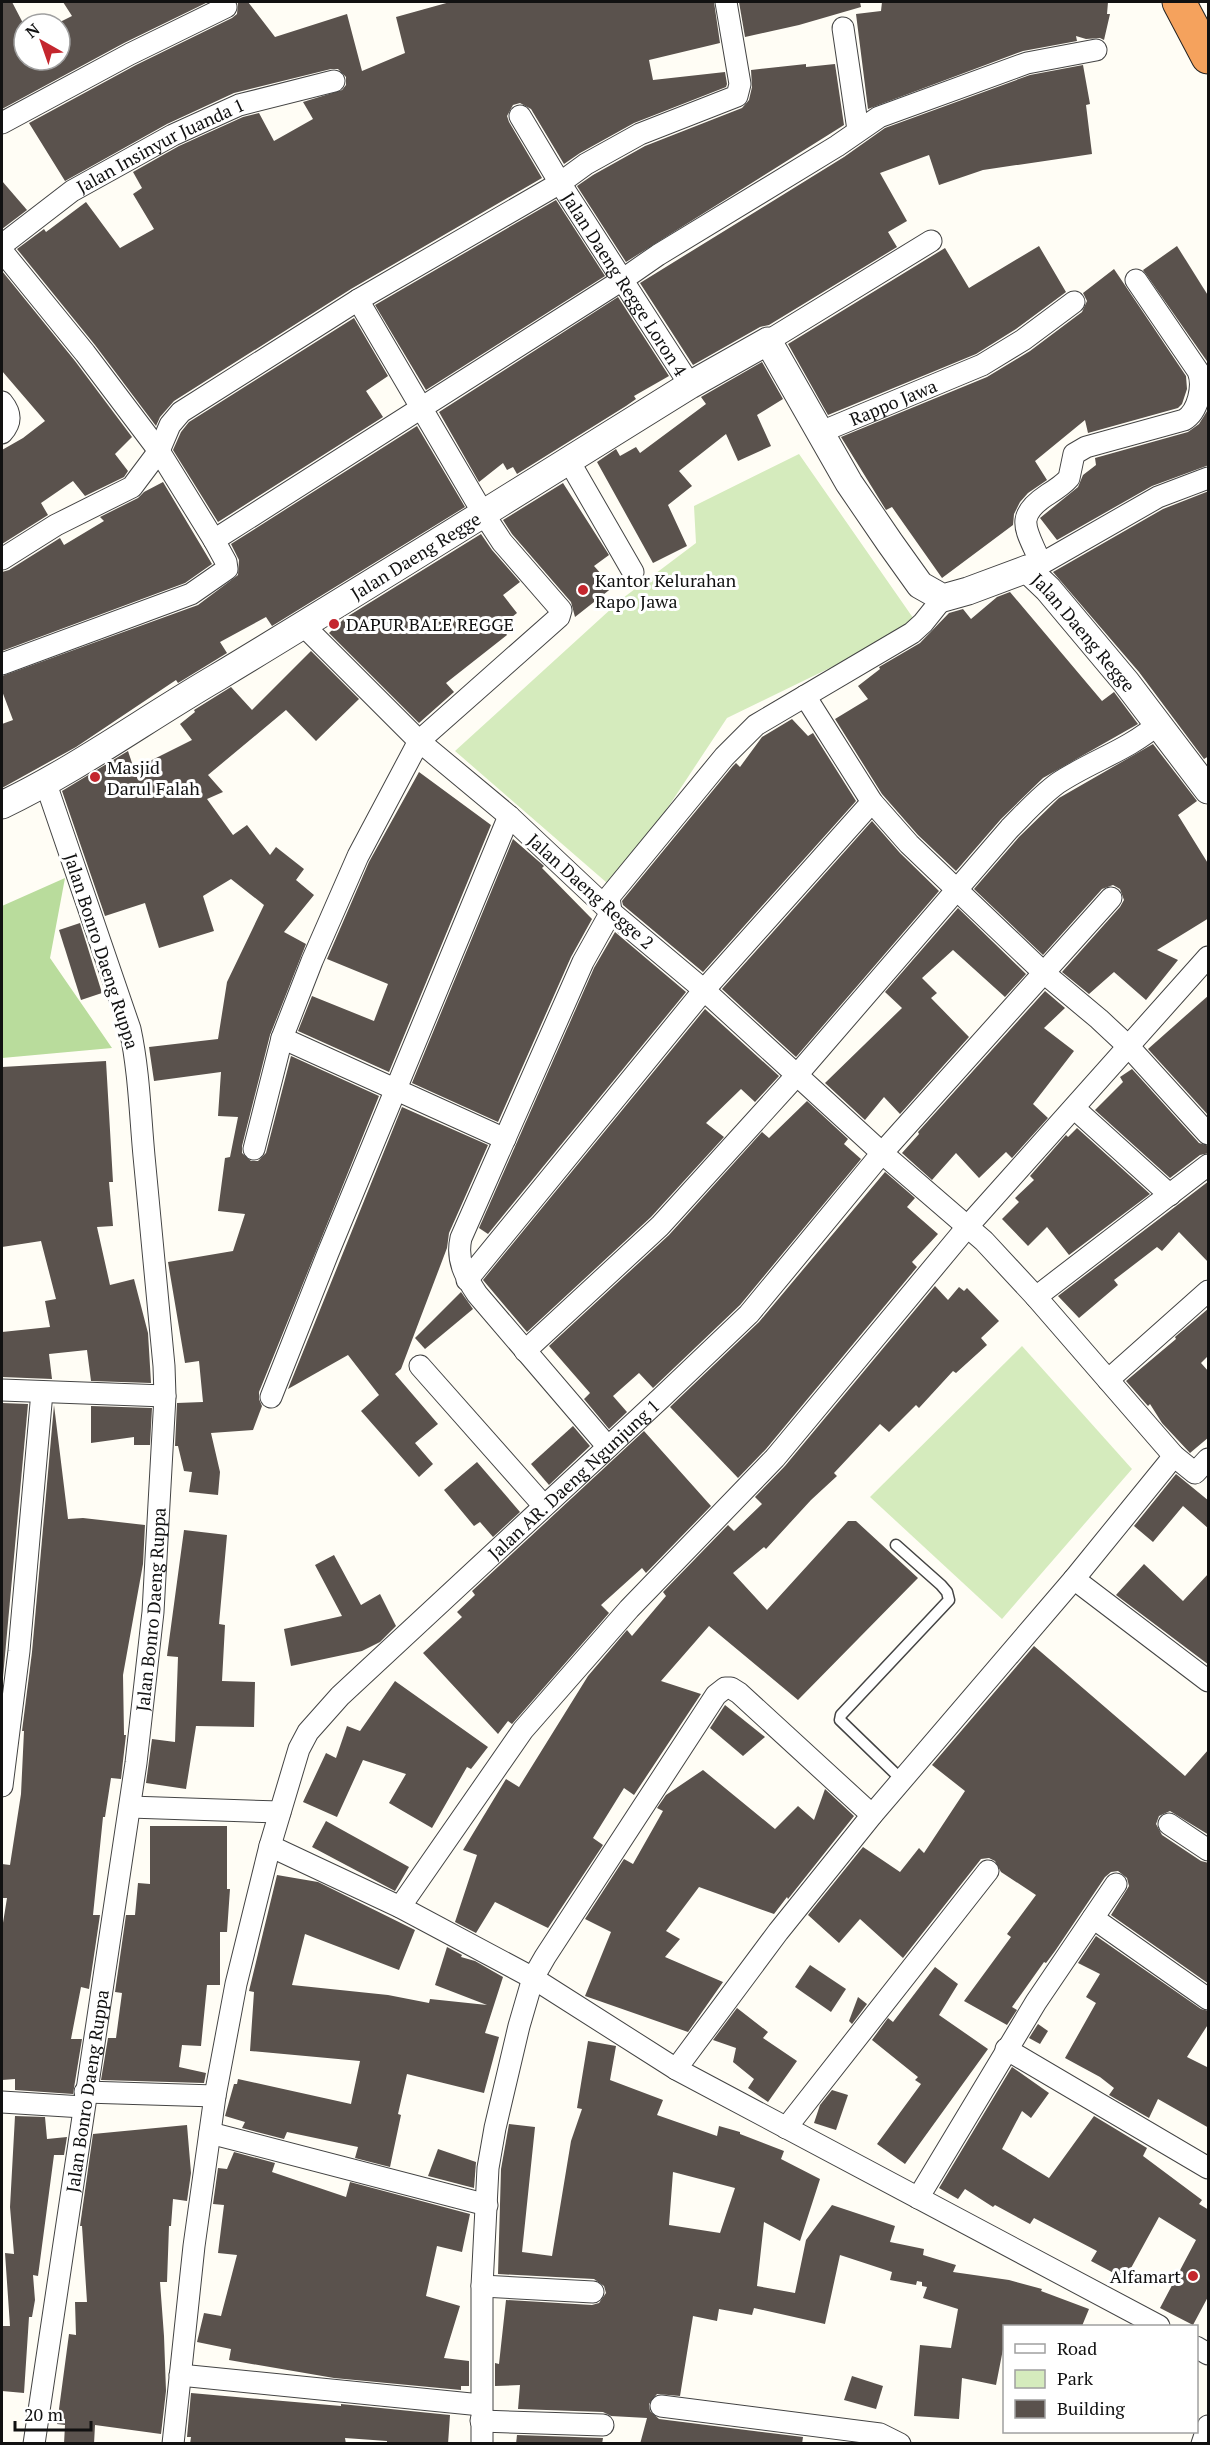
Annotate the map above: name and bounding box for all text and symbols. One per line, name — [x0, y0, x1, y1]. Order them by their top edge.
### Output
north arrow — [12, 12, 72, 72]
text: N — [21, 18, 44, 43]
street label: Jalan Insinyur Juanda 1 — [72, 92, 248, 198]
street label: Jalan Daeng Regge Loron 4 — [557, 187, 693, 381]
street label: Rappo Jawa — [846, 373, 940, 431]
street label: Jalan Daeng Regge — [346, 506, 485, 605]
place label: Kantor Kelurahan Rapo Jawa — [595, 568, 737, 613]
street label: Jalan Daeng Regge — [1027, 568, 1141, 696]
marker: Kantor Kelurahan Rapo Jawa — [576, 583, 590, 597]
place label: DAPUR BALE REGGE — [346, 612, 514, 636]
marker: DAPUR BALE REGGE — [327, 617, 341, 631]
place label: Masjid Darul Falah — [107, 755, 200, 800]
marker: Masjid Darul Falah — [88, 770, 102, 784]
street label: Jalan Daeng Regge 2 — [523, 828, 659, 954]
street label: Jalan Bonro Daeng Ruppa — [59, 850, 145, 1052]
street label: Jalan AR. Daeng Ngunjung 1 — [483, 1394, 664, 1565]
street label: Jalan Bonro Daeng Ruppa — [130, 1507, 171, 1713]
street label: Jalan Bonro Daeng Ruppa — [60, 1988, 114, 2194]
place label: Alfamart — [1110, 2264, 1181, 2288]
marker: Alfamart — [1186, 2269, 1200, 2283]
legend — [1003, 2325, 1198, 2433]
text: Road — [1057, 2336, 1097, 2360]
text: Park — [1057, 2366, 1094, 2390]
scale bar — [15, 2394, 92, 2432]
text: Building — [1057, 2396, 1125, 2420]
text: 20 m — [24, 2402, 64, 2426]

